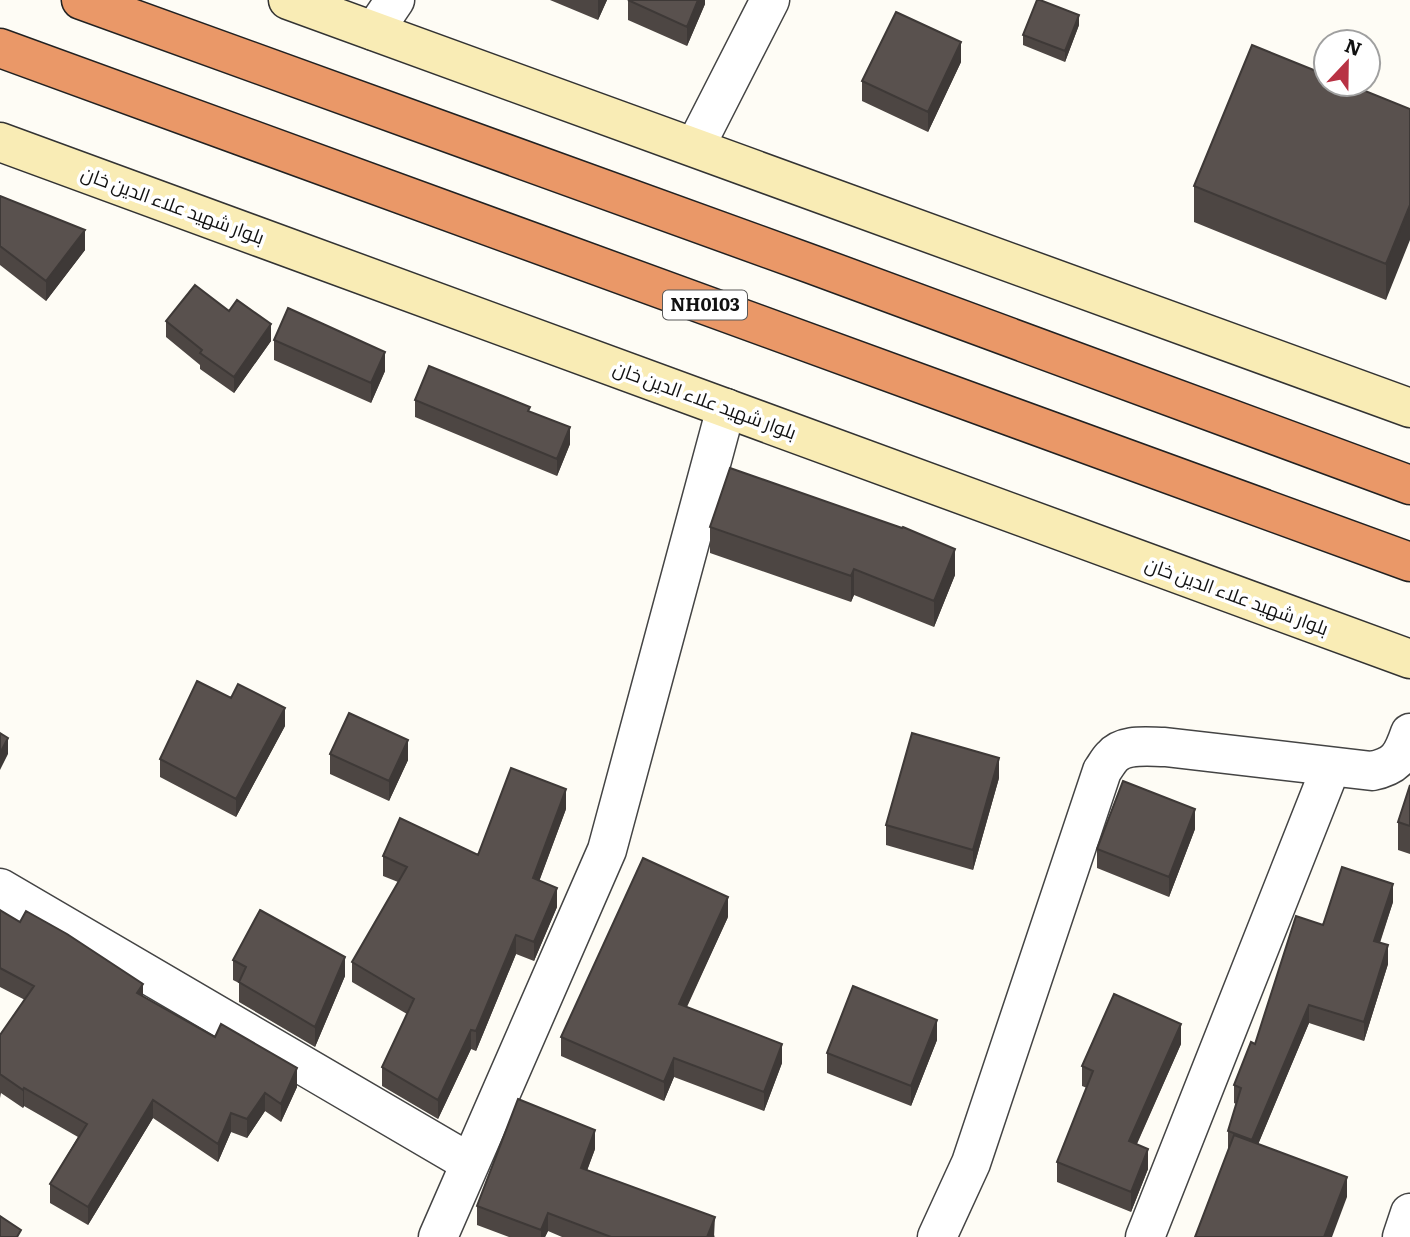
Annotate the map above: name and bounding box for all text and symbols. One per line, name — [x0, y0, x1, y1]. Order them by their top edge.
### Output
north arrow — [1312, 28, 1382, 98]
text: N — [1341, 30, 1366, 62]
street label: بلوار شهید علاء الدین خان — [78, 158, 269, 250]
road number: NH0103 — [663, 290, 747, 320]
street label: بلوار شهید علاء الدین خان — [610, 353, 801, 445]
street label: بلوار شهید علاء الدین خان — [1142, 549, 1333, 641]

